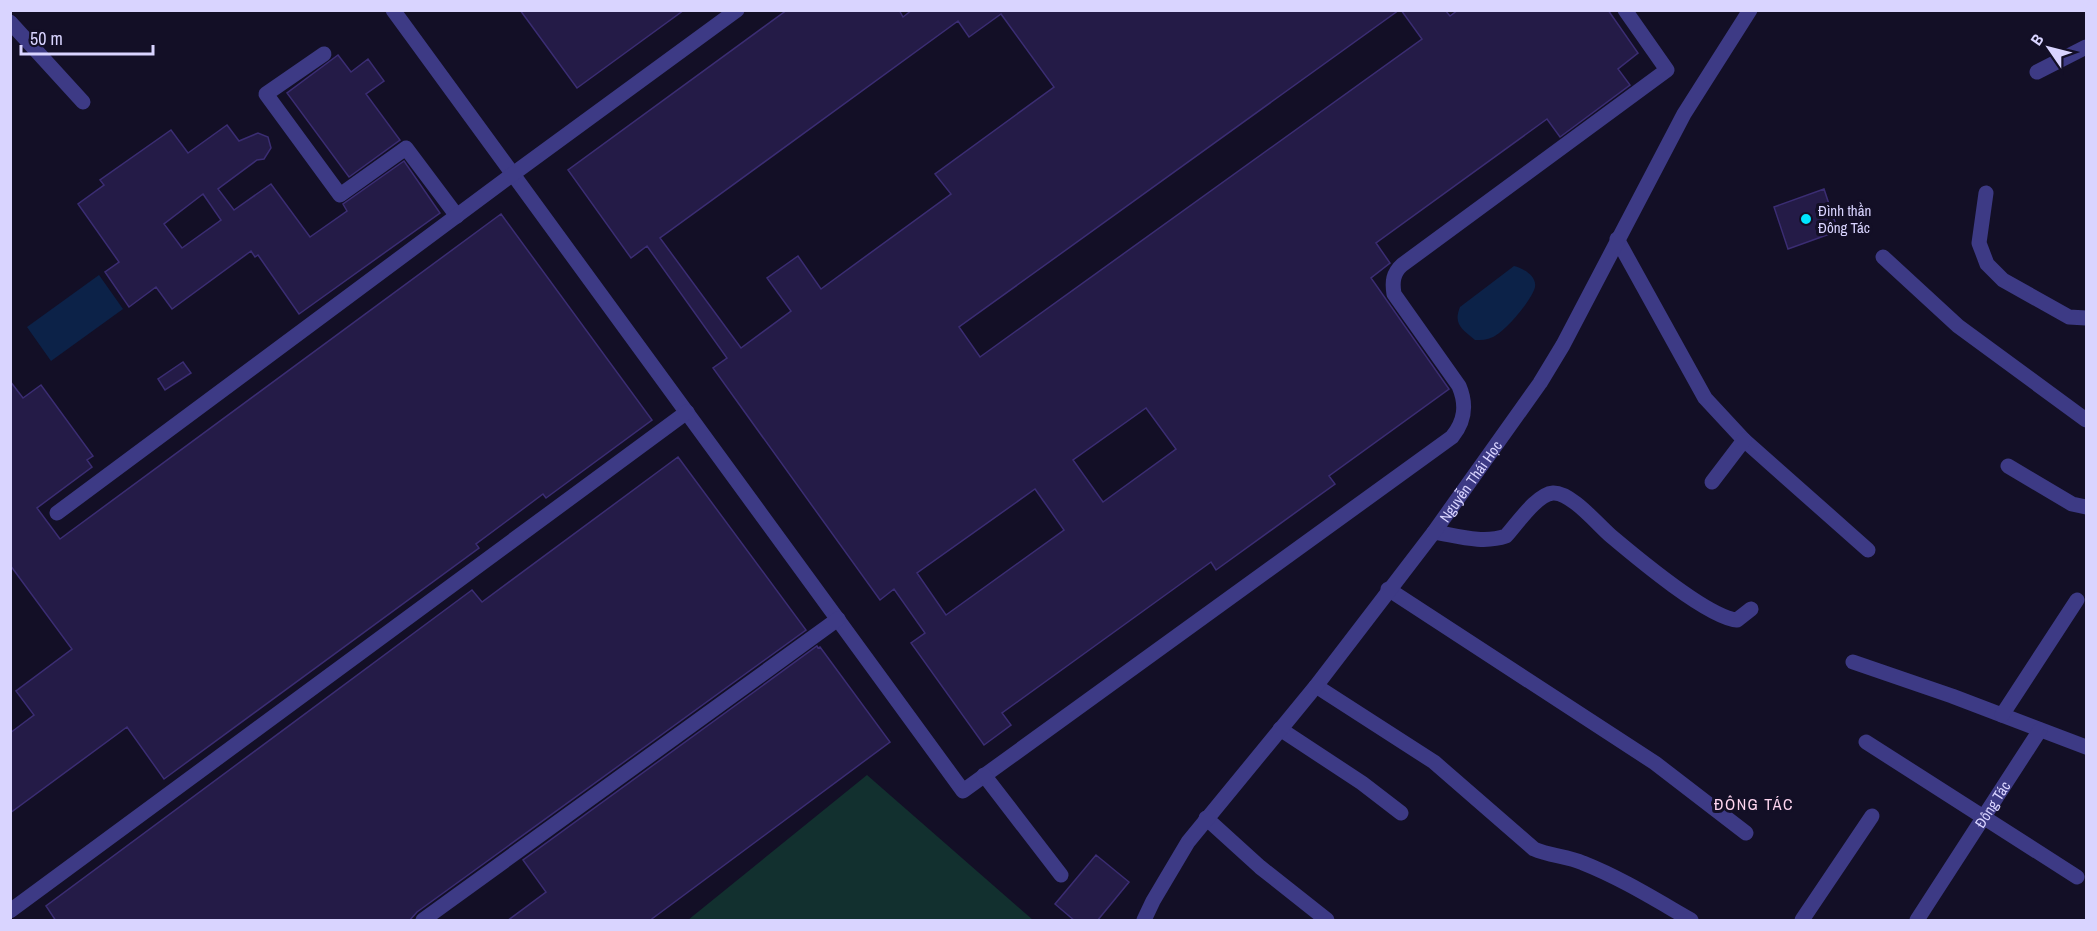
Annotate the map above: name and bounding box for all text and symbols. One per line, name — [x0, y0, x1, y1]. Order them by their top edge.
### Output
scale bar — [21, 18, 153, 56]
north arrow — [2019, 18, 2079, 78]
text: 50 m — [30, 26, 63, 51]
text: B — [2025, 29, 2048, 50]
place label: Đình thần Đông Tác — [1818, 200, 1871, 238]
marker: Đình thần Đông Tác — [1799, 212, 1813, 226]
street label: Nguyễn Thái Học — [1434, 436, 1507, 526]
street label: Đông Tác — [1969, 777, 2015, 832]
district label: ĐÔNG TÁC — [1714, 793, 1794, 815]

